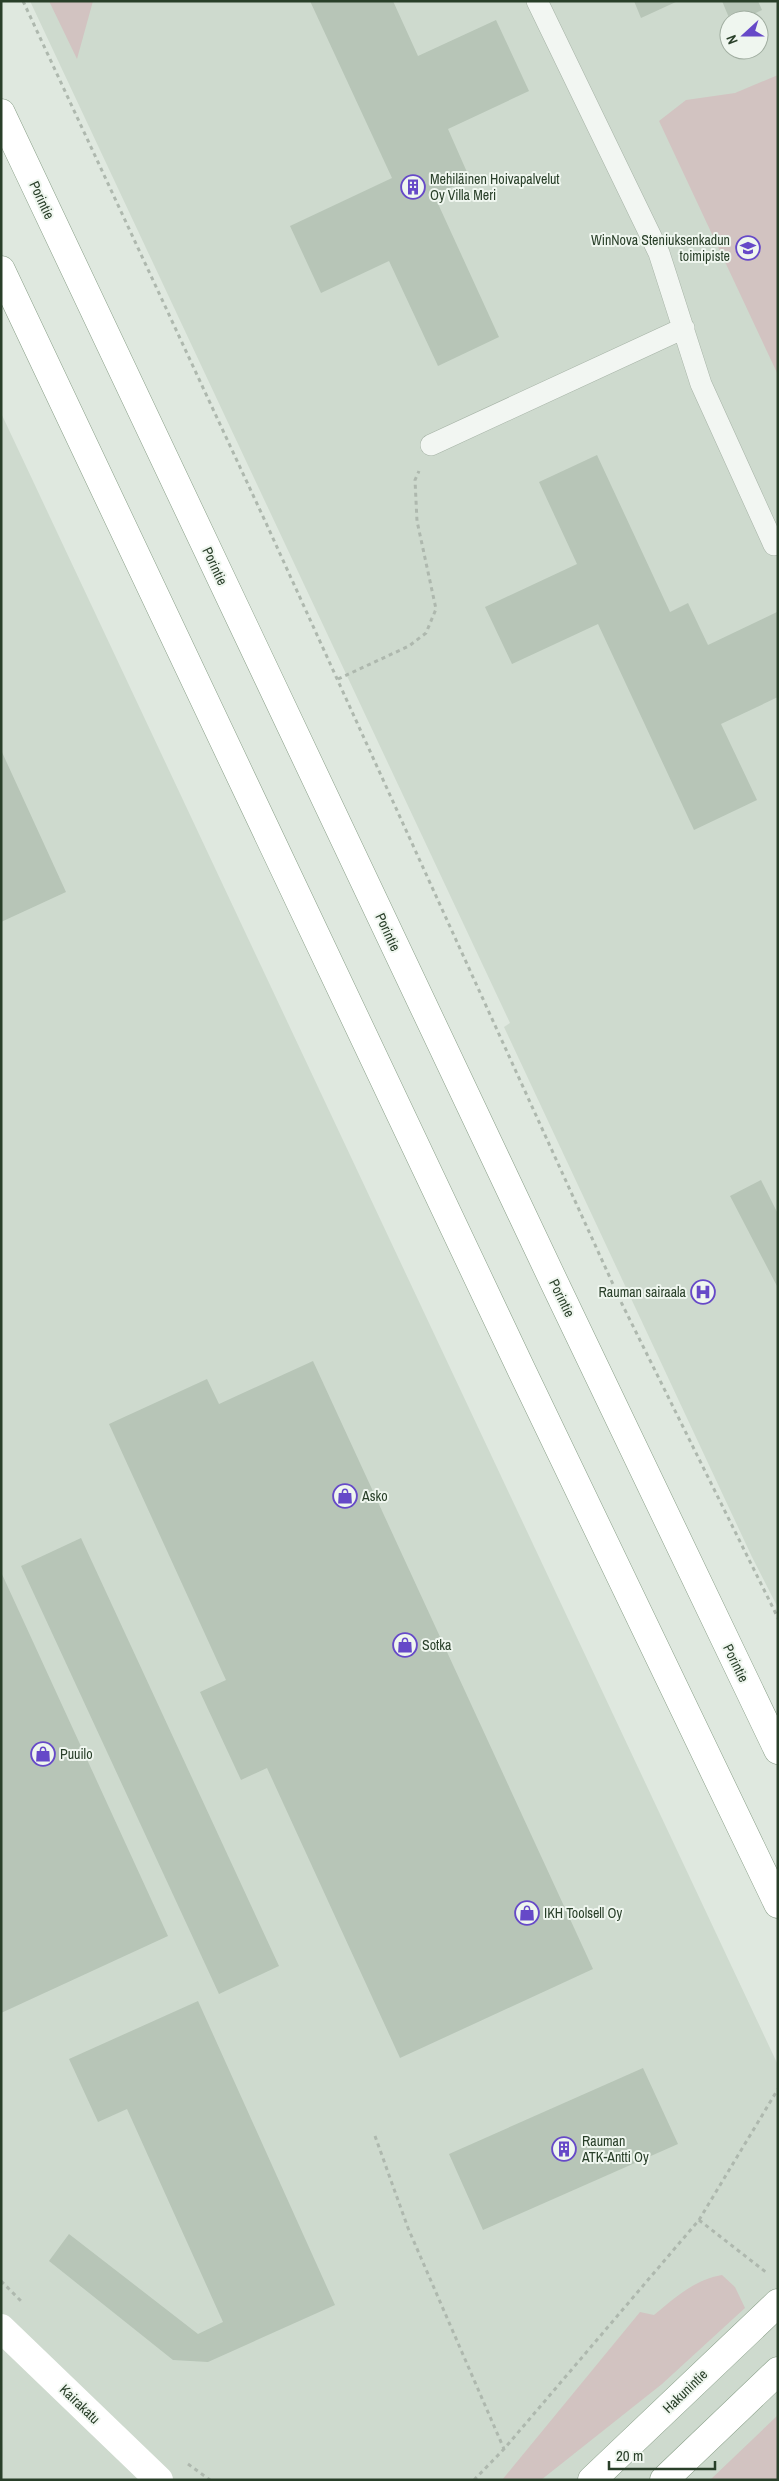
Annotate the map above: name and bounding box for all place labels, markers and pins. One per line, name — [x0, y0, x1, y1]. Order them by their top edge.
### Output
place label: Mehiläinen Hoivapalvelut Oy Villa Meri — [430, 170, 560, 204]
building icon: Mehiläinen Hoivapalvelut Oy Villa Meri — [400, 174, 426, 200]
place label: WinNova Steniuksenkadun toimipiste — [591, 231, 730, 265]
school or university icon: WinNova Steniuksenkadun toimipiste — [735, 235, 761, 261]
hospital icon: Rauman sairaala — [690, 1279, 716, 1305]
place label: Rauman sairaala — [599, 1283, 687, 1301]
shop icon: Asko — [332, 1483, 358, 1509]
place label: Asko — [361, 1487, 388, 1505]
shop icon: Sotka — [392, 1632, 418, 1658]
place label: Sotka — [422, 1636, 452, 1654]
shop icon: Puuilo — [30, 1741, 56, 1767]
place label: Puuilo — [60, 1745, 93, 1763]
shop icon: IKH Toolsell Oy — [514, 1900, 540, 1926]
place label: IKH Toolsell Oy — [544, 1904, 623, 1922]
place label: Rauman ATK-Antti Oy — [581, 2132, 649, 2166]
building icon: Rauman ATK-Antti Oy — [551, 2136, 577, 2162]

